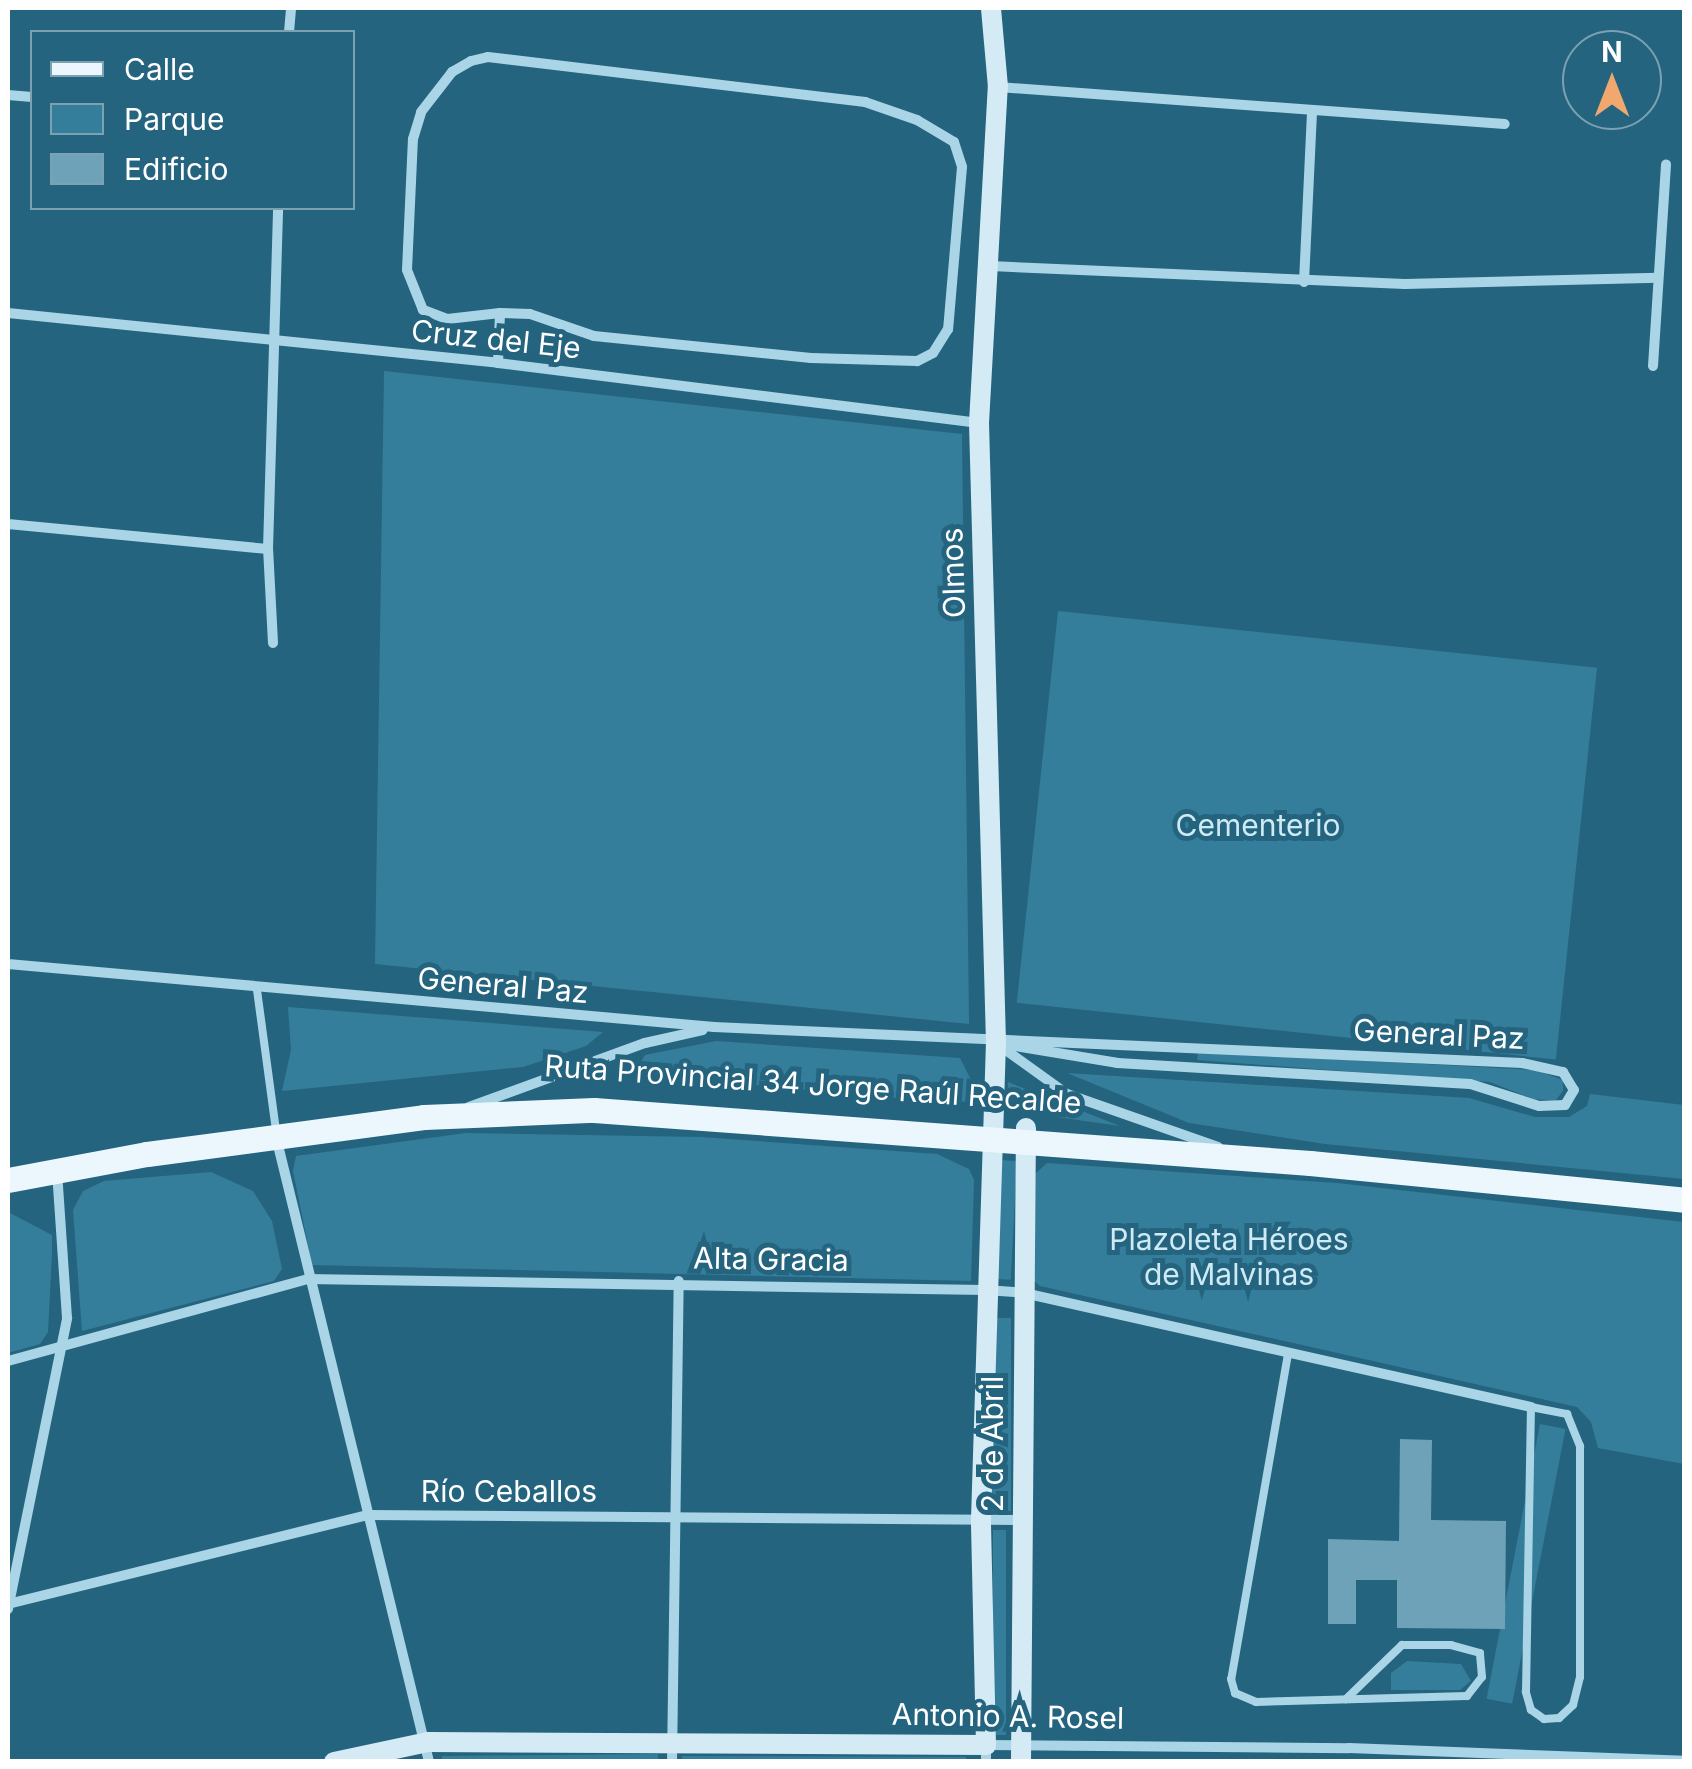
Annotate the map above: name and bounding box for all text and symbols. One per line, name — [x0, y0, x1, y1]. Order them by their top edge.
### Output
legend — [30, 30, 355, 210]
north arrow — [1562, 30, 1662, 130]
text: N — [1601, 35, 1623, 69]
text: Calle — [124, 51, 195, 87]
text: Parque — [124, 101, 224, 137]
text: Edificio — [124, 151, 228, 187]
street label: Cruz del Eje — [409, 312, 583, 366]
street label: Olmos — [933, 527, 973, 619]
park label: Cementerio — [1176, 807, 1340, 843]
street label: General Paz — [416, 960, 590, 1010]
street label: General Paz — [1352, 1012, 1526, 1056]
street label: Ruta Provincial 34 Jorge Raúl Recalde — [543, 1047, 1083, 1121]
park label: Plazoleta Héroes de Malvinas — [1109, 1221, 1349, 1292]
street label: Alta Gracia — [693, 1240, 849, 1278]
street label: 2 de Abril — [974, 1376, 1010, 1512]
street label: Río Ceballos — [421, 1473, 597, 1509]
street label: Antonio A. Rosel — [891, 1696, 1125, 1736]

